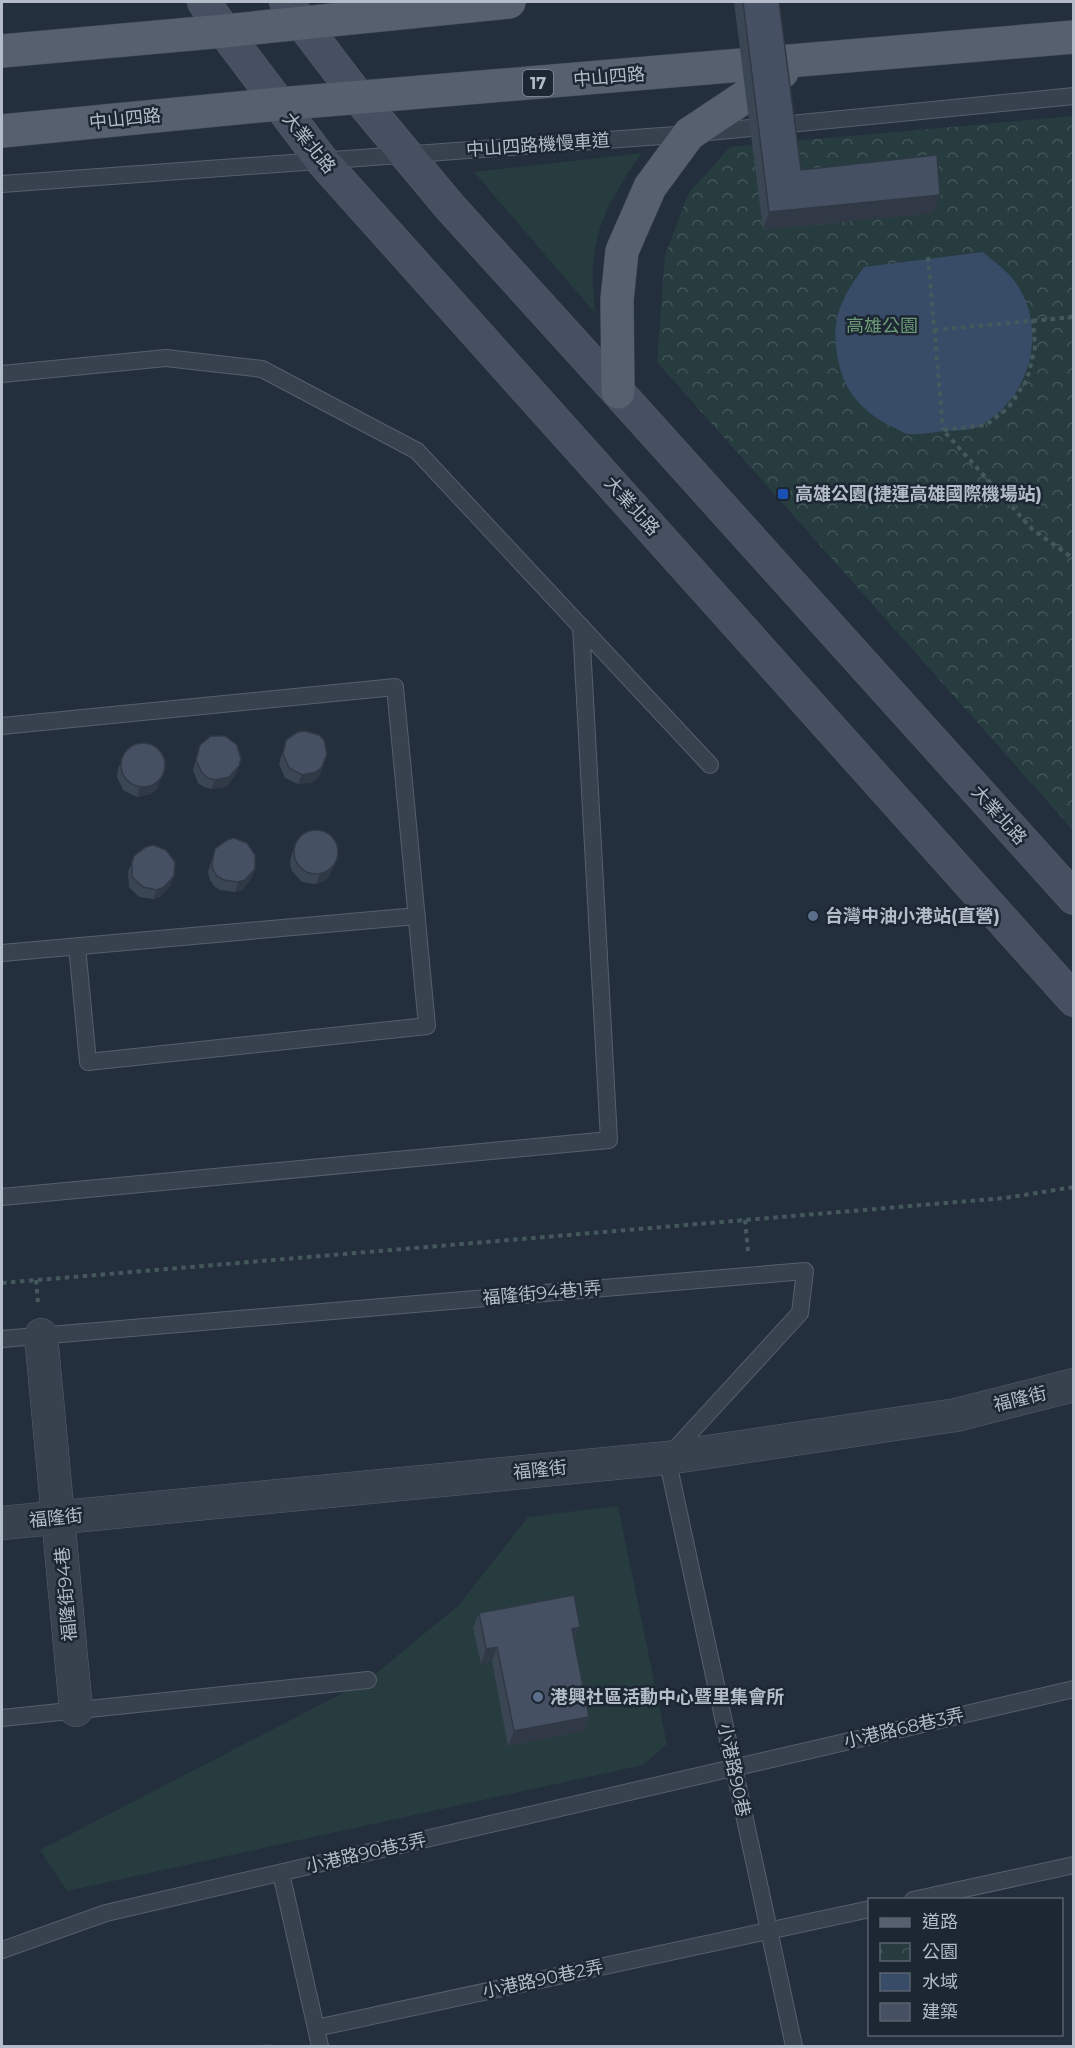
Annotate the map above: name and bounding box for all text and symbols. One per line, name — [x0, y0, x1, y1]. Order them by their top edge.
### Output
street label: 中山四路 — [572, 63, 646, 91]
road number: 17 — [523, 70, 553, 96]
street label: 中山四路 — [88, 104, 162, 134]
street label: 大業北路 — [278, 108, 340, 178]
street label: 中山四路機慢車道 — [465, 129, 611, 161]
park label: 高雄公園 — [846, 315, 918, 337]
street label: 大業北路 — [600, 472, 664, 540]
place label: 高雄公園(捷運高雄國際機場站) — [795, 483, 1042, 505]
marker: 高雄公園(捷運高雄國際機場站) — [776, 487, 790, 501]
street label: 大業北路 — [967, 781, 1031, 849]
place label: 台灣中油小港站(直營) — [825, 905, 1000, 927]
marker: 台灣中油小港站(直營) — [806, 909, 820, 923]
street label: 福隆街94巷1弄 — [482, 1277, 602, 1309]
street label: 福隆街 — [991, 1382, 1049, 1416]
street label: 福隆街 — [512, 1456, 568, 1484]
street label: 福隆街 — [28, 1504, 84, 1532]
street label: 福隆街94巷 — [51, 1546, 81, 1642]
place label: 港興社區活動中心暨里集會所 — [550, 1686, 784, 1708]
marker: 港興社區活動中心暨里集會所 — [531, 1690, 545, 1704]
street label: 小港路68巷3弄 — [842, 1703, 966, 1753]
street label: 小港路90巷 — [713, 1721, 755, 1819]
street label: 小港路90巷3弄 — [304, 1828, 428, 1878]
legend — [868, 1898, 1063, 2036]
text: 道路 — [922, 1911, 958, 1933]
text: 公園 — [922, 1941, 958, 1963]
street label: 小港路90巷2弄 — [481, 1955, 605, 2003]
text: 水域 — [922, 1971, 958, 1993]
text: 建築 — [922, 2001, 958, 2023]

